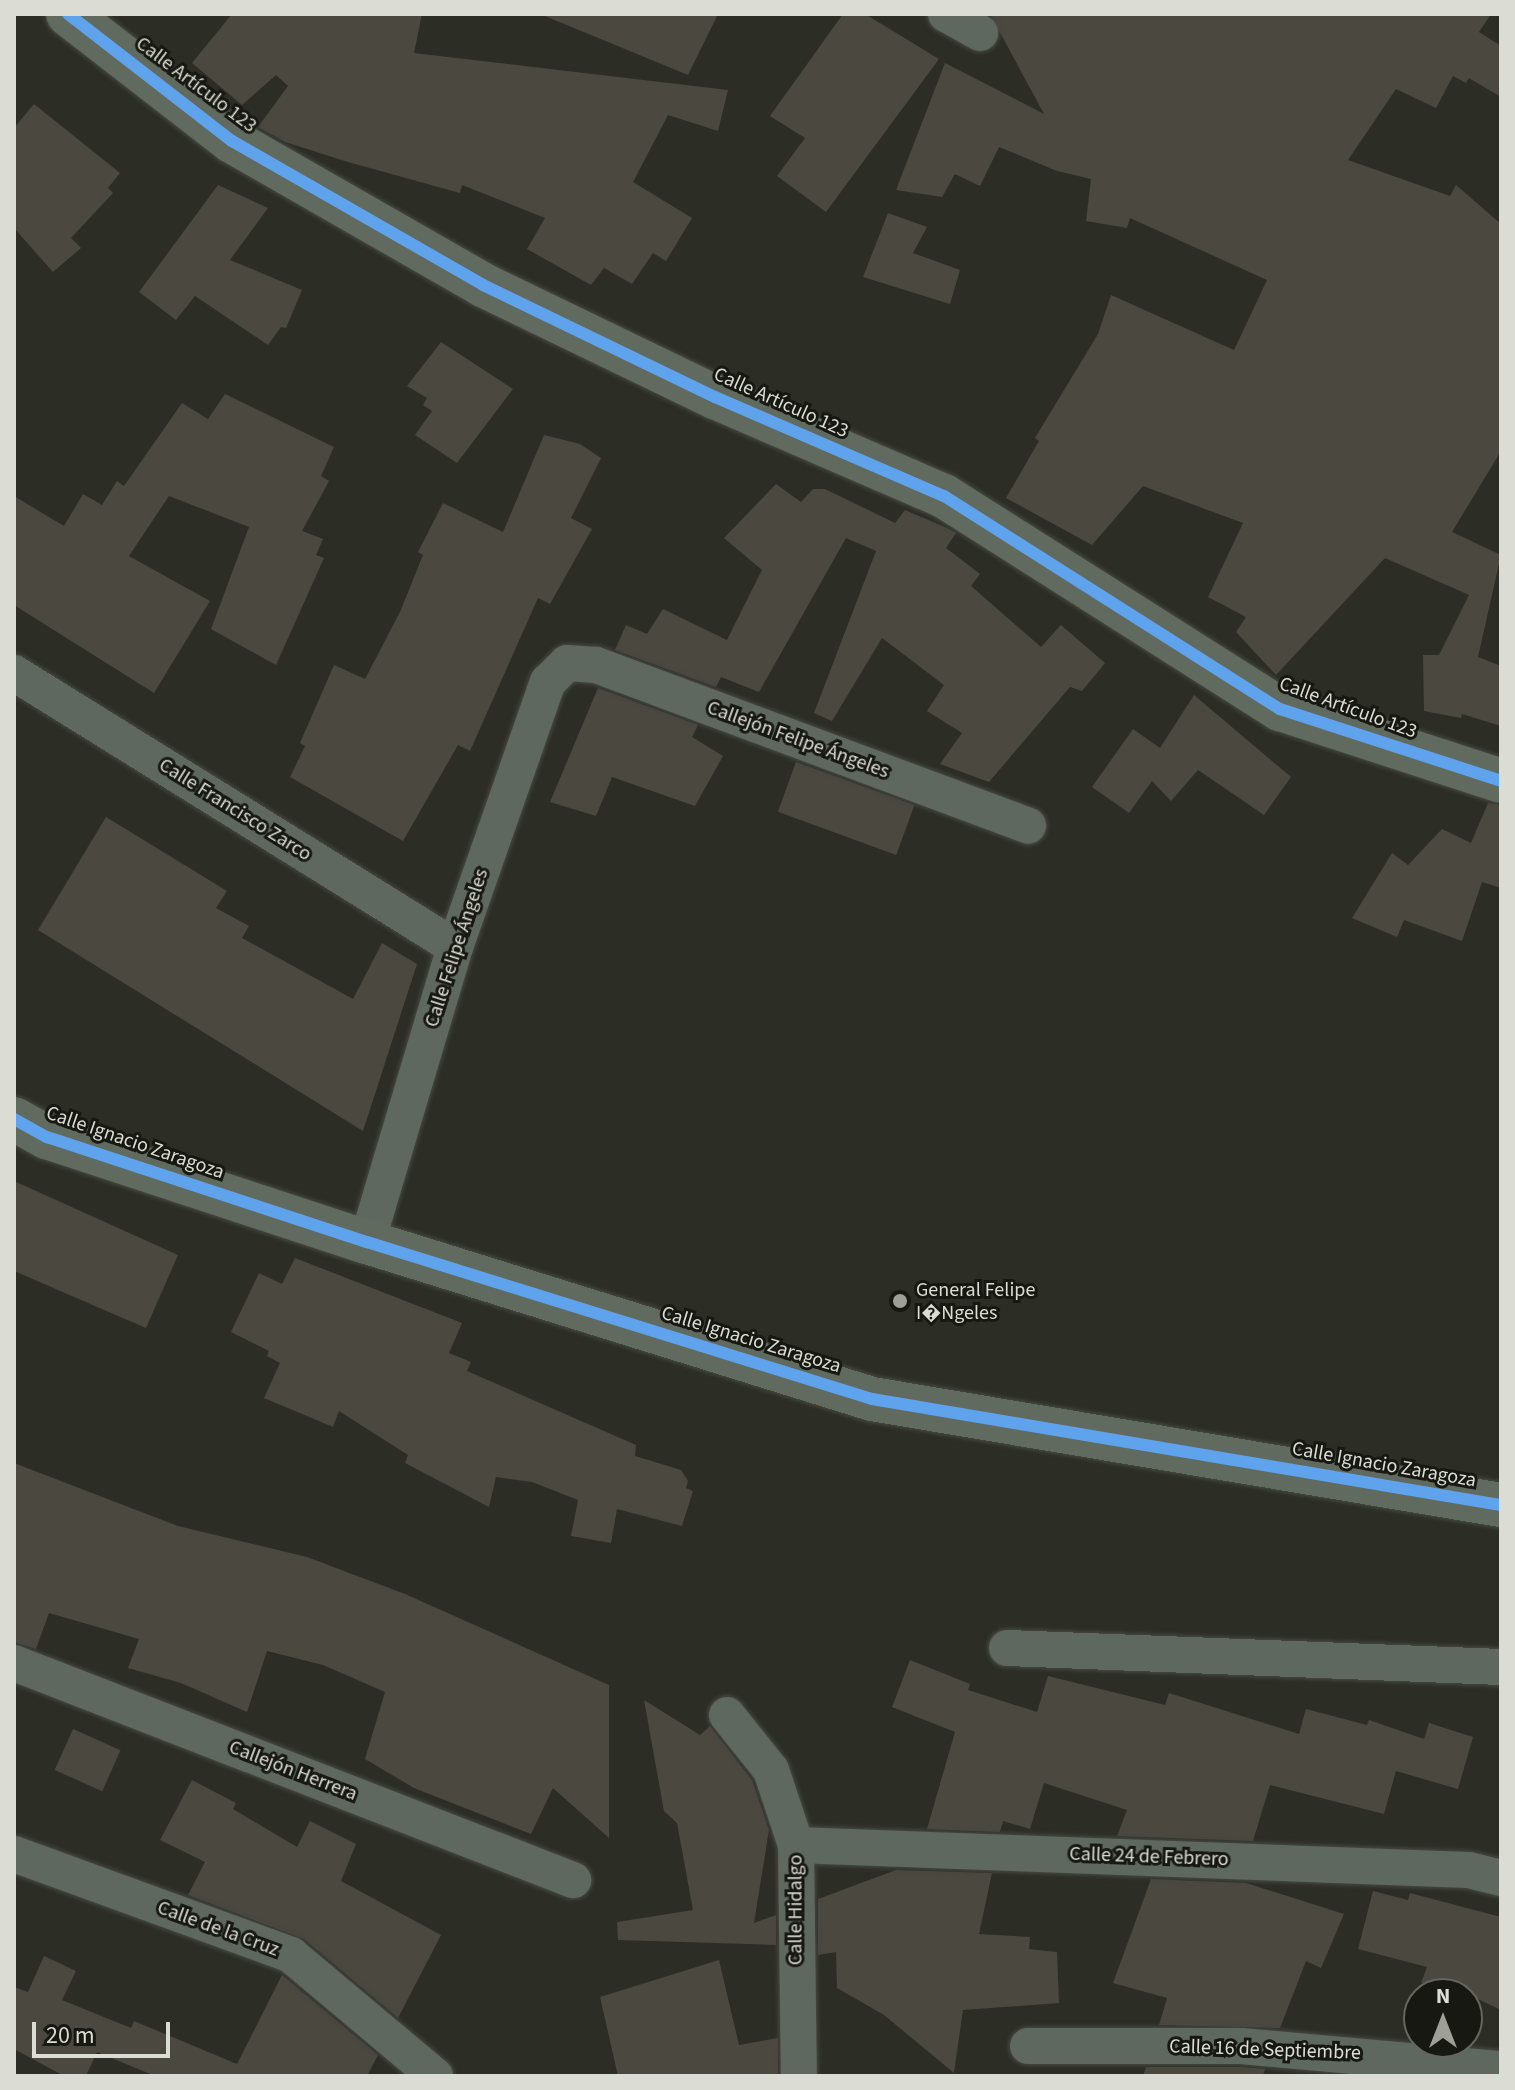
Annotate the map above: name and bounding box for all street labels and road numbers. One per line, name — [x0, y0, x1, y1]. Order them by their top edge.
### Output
street label: Calle Artículo 123 — [131, 32, 261, 138]
street label: Calle Artículo 123 — [710, 363, 852, 443]
street label: Calle Artículo 123 — [1276, 672, 1420, 744]
street label: Callejón Felipe Ángeles — [704, 696, 892, 784]
street label: Calle Francisco Zarco — [154, 753, 316, 867]
street label: Calle Felipe Ángeles — [420, 866, 494, 1030]
street label: Calle Ignacio Zaragoza — [43, 1101, 227, 1185]
street label: Calle Ignacio Zaragoza — [658, 1301, 844, 1379]
street label: Calle Ignacio Zaragoza — [1290, 1437, 1478, 1493]
street label: Callejón Herrera — [225, 1736, 361, 1806]
street label: Calle 24 de Febrero — [1069, 1842, 1229, 1872]
street label: Calle Hidalgo — [784, 1855, 808, 1965]
street label: Calle de la Cruz — [154, 1896, 282, 1962]
street label: Calle 16 de Septiembre — [1169, 2035, 1361, 2065]

